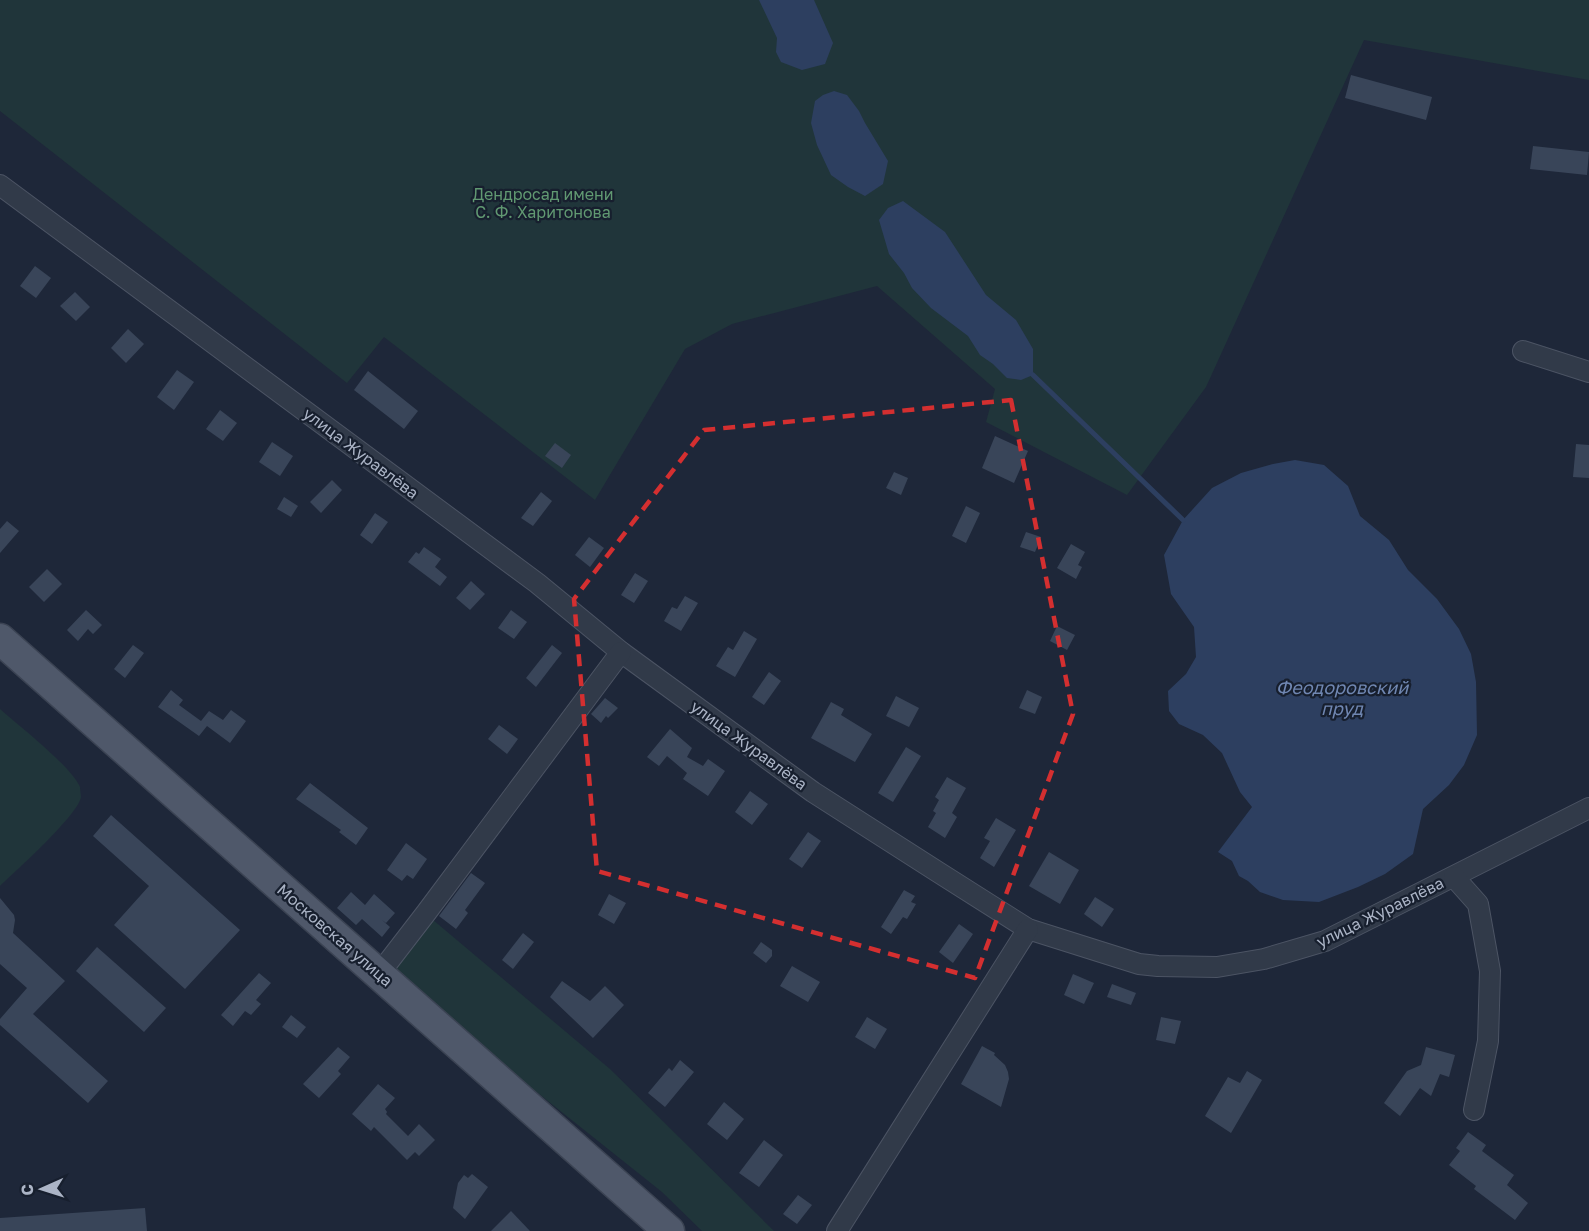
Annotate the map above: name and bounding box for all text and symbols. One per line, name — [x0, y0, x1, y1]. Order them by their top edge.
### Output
park label: Дендросад имени С. Ф. Харитонова — [472, 184, 614, 222]
street label: улица Журавлёва — [299, 403, 423, 503]
water label: Феодоровский пруд — [1276, 676, 1409, 719]
street label: улица Журавлёва — [687, 696, 811, 794]
street label: улица Журавлёва — [1313, 873, 1447, 951]
street label: Московская улица — [273, 879, 397, 991]
north arrow — [12, 1159, 72, 1219]
text: С — [17, 1184, 37, 1196]

